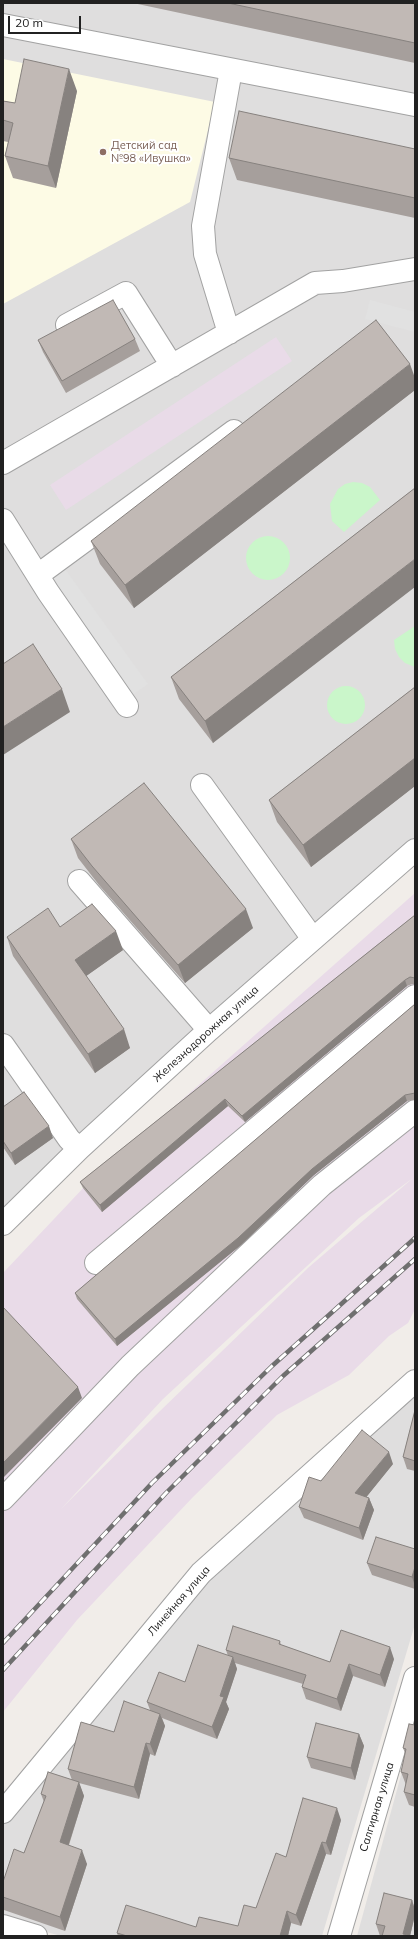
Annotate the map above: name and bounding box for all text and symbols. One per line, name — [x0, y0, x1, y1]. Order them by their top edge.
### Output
scale bar — [10, 8, 83, 34]
text: 20 m — [15, 15, 43, 30]
place label: Детский сад №98 «Ивушка» — [111, 139, 191, 165]
marker: Детский сад №98 «Ивушка» — [98, 147, 108, 157]
street label: Железнодорожная улица — [151, 983, 261, 1085]
street label: Линейная улица — [145, 1563, 213, 1639]
street label: Салгирная улица — [357, 1761, 397, 1853]

